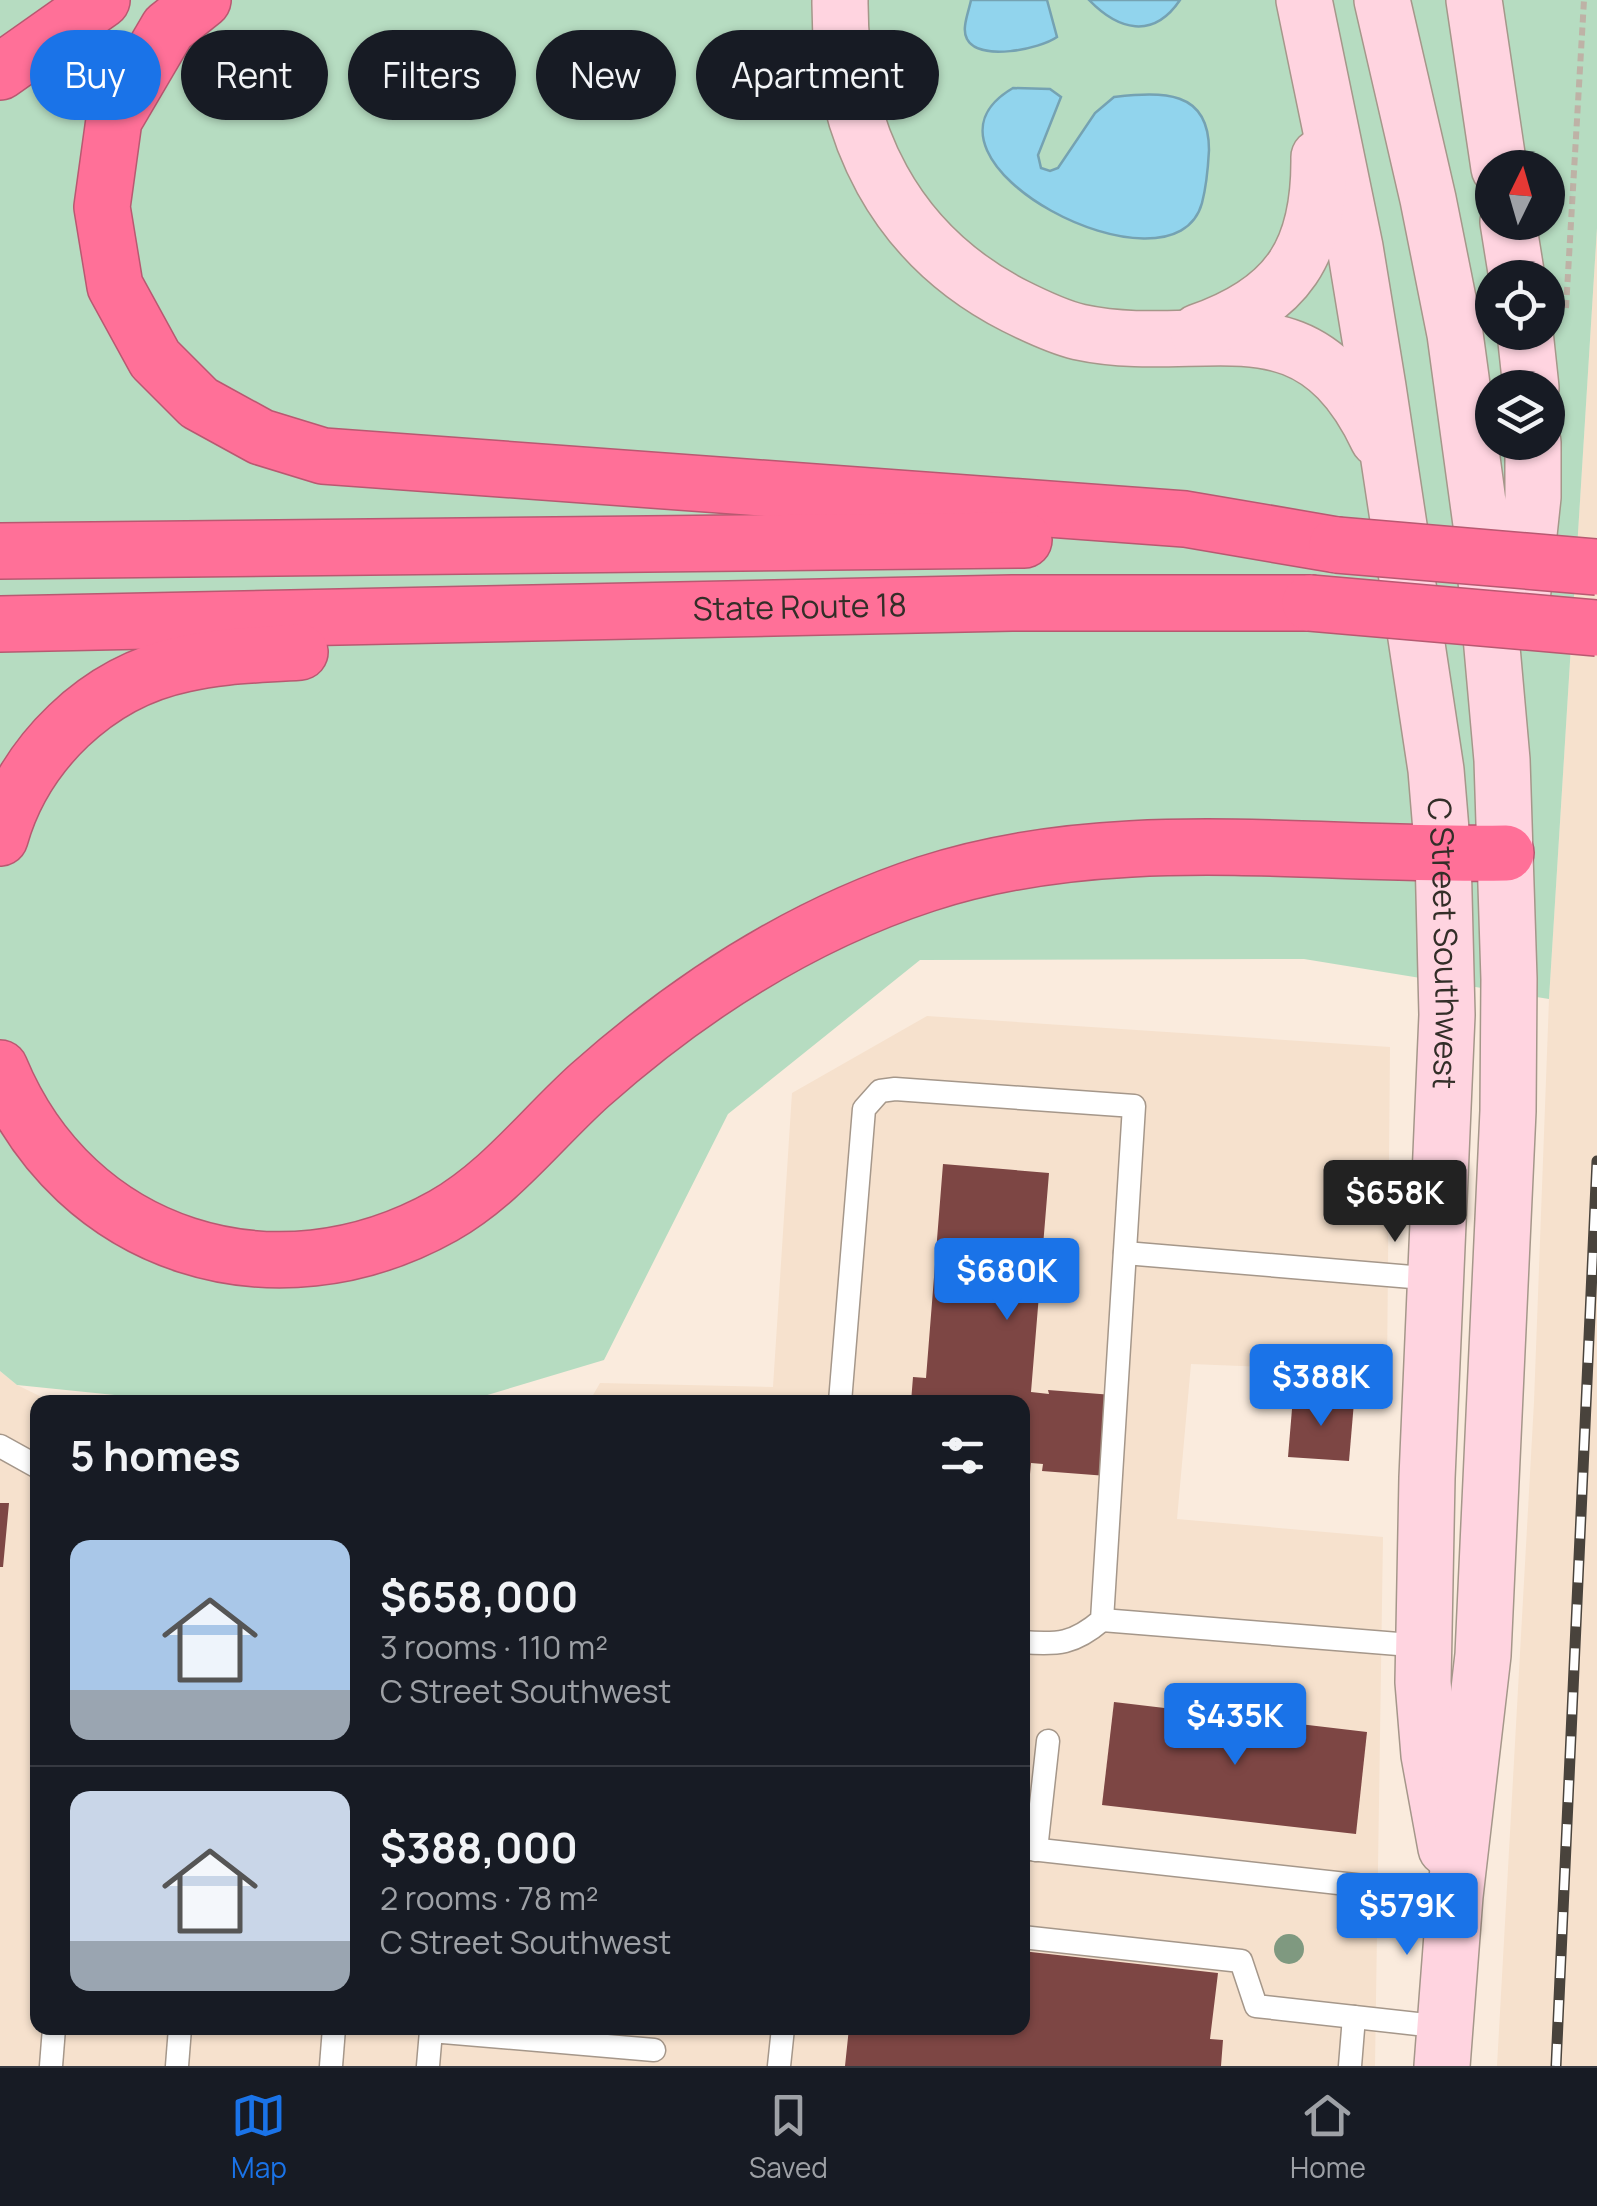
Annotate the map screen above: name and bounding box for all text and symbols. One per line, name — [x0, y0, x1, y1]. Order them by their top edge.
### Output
chip: Buy — [30, 30, 161, 120]
chip: Rent — [181, 30, 328, 120]
chip: Filters — [348, 30, 516, 120]
chip: New — [536, 30, 676, 120]
chip: Apartment — [696, 30, 939, 120]
north arrow — [1475, 150, 1565, 240]
map controls — [1475, 150, 1565, 460]
button: locate — [1475, 260, 1565, 350]
button: layers — [1475, 370, 1565, 460]
street label: State Route 18 — [692, 582, 907, 631]
street label: C Street Southwest — [1417, 796, 1470, 1090]
pin: $658K — [1325, 1160, 1465, 1245]
text: $658K — [1345, 1170, 1445, 1214]
pin: $680K — [937, 1238, 1077, 1323]
text: $680K — [956, 1248, 1058, 1292]
pin: $388K — [1251, 1344, 1391, 1429]
text: $388K — [1272, 1354, 1370, 1398]
text: 5 homes — [70, 1426, 241, 1484]
icon: filters — [935, 1428, 990, 1483]
text: $658,000 — [380, 1567, 578, 1625]
icon: home — [150, 1580, 270, 1700]
text: 3 rooms · 110 m² — [380, 1625, 608, 1669]
text: C Street Southwest — [380, 1669, 671, 1713]
pin: $435K — [1165, 1683, 1305, 1768]
text: $435K — [1186, 1693, 1284, 1737]
text: $388,000 — [380, 1818, 578, 1876]
icon: home — [150, 1831, 270, 1951]
pin: $579K — [1337, 1873, 1477, 1958]
text: 2 rooms · 78 m² — [380, 1876, 599, 1920]
text: $579K — [1359, 1883, 1455, 1927]
text: C Street Southwest — [380, 1920, 671, 1964]
tab: Map — [231, 2088, 287, 2186]
tab: Saved — [749, 2088, 828, 2186]
tab: Home — [1290, 2088, 1366, 2186]

